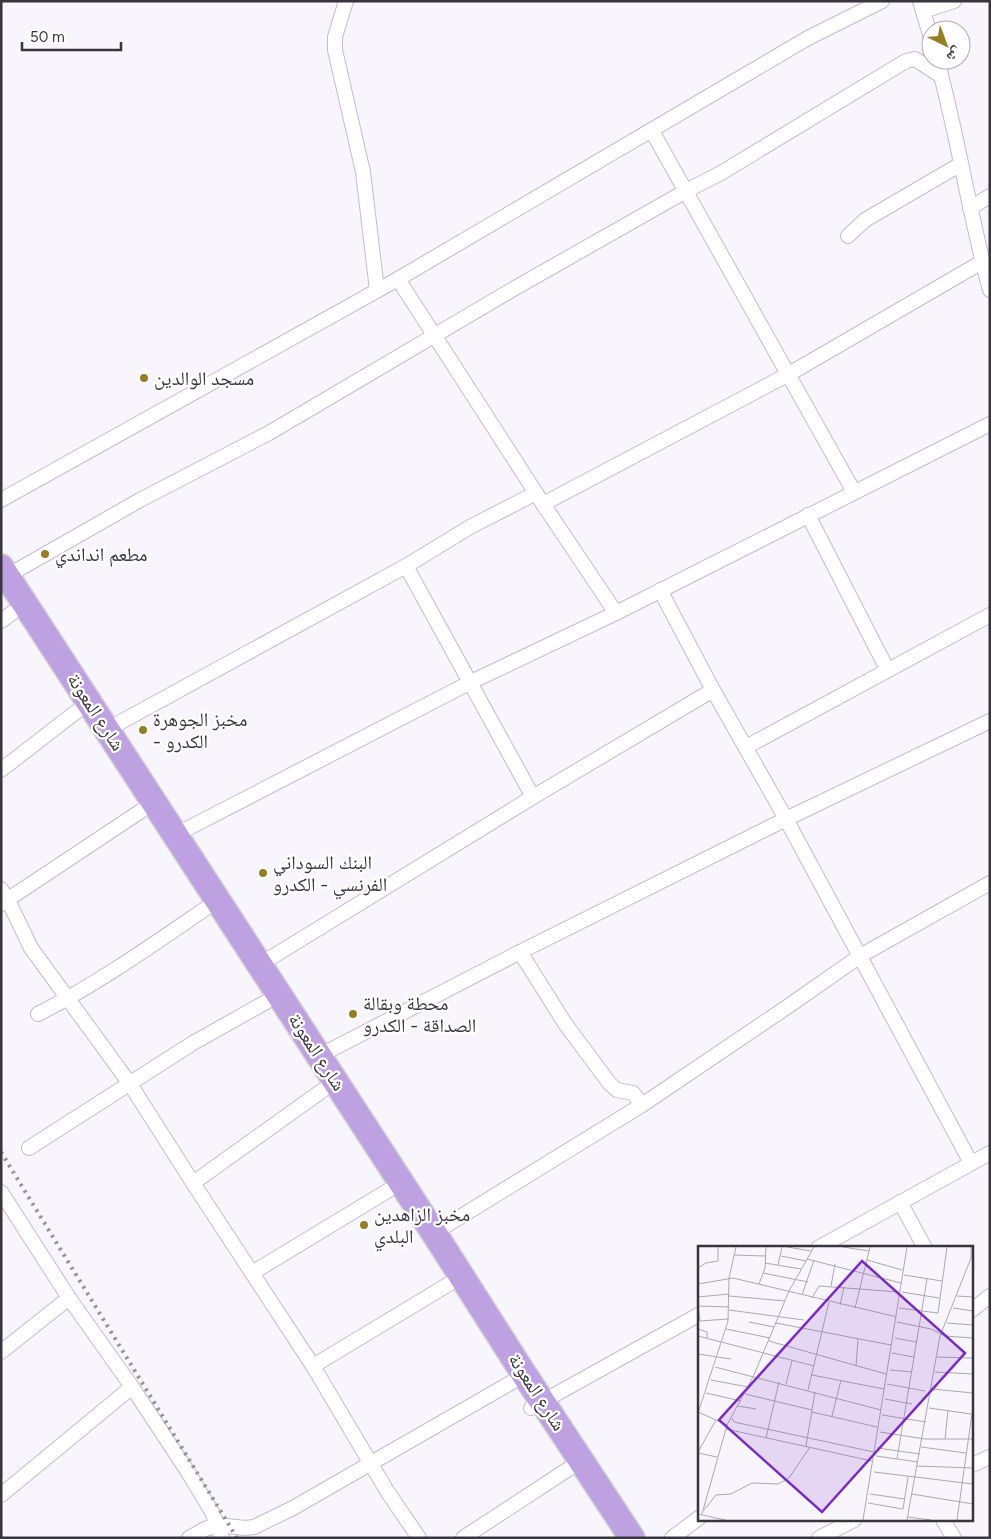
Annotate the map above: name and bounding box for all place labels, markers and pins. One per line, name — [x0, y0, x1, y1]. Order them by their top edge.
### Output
place label: مسجد الوالدين — [154, 367, 254, 390]
marker: مسجد الوالدين — [138, 372, 150, 384]
place label: مطعم انداندي — [55, 543, 147, 569]
marker: مطعم انداندي — [39, 548, 51, 560]
place label: مخبز الجوهرة - الكدرو — [153, 708, 247, 753]
marker: مخبز الجوهرة - الكدرو — [137, 724, 149, 736]
place label: البنك السوداني الفرنسي - الكدرو — [273, 851, 387, 899]
marker: البنك السوداني الفرنسي - الكدرو — [257, 867, 269, 879]
place label: محطة وبقالة الصداقة - الكدرو — [363, 992, 476, 1037]
marker: محطة وبقالة الصداقة - الكدرو — [347, 1008, 359, 1020]
place label: مخبز الزاهدين البلدي — [374, 1203, 470, 1251]
marker: مخبز الزاهدين البلدي — [358, 1219, 370, 1231]

